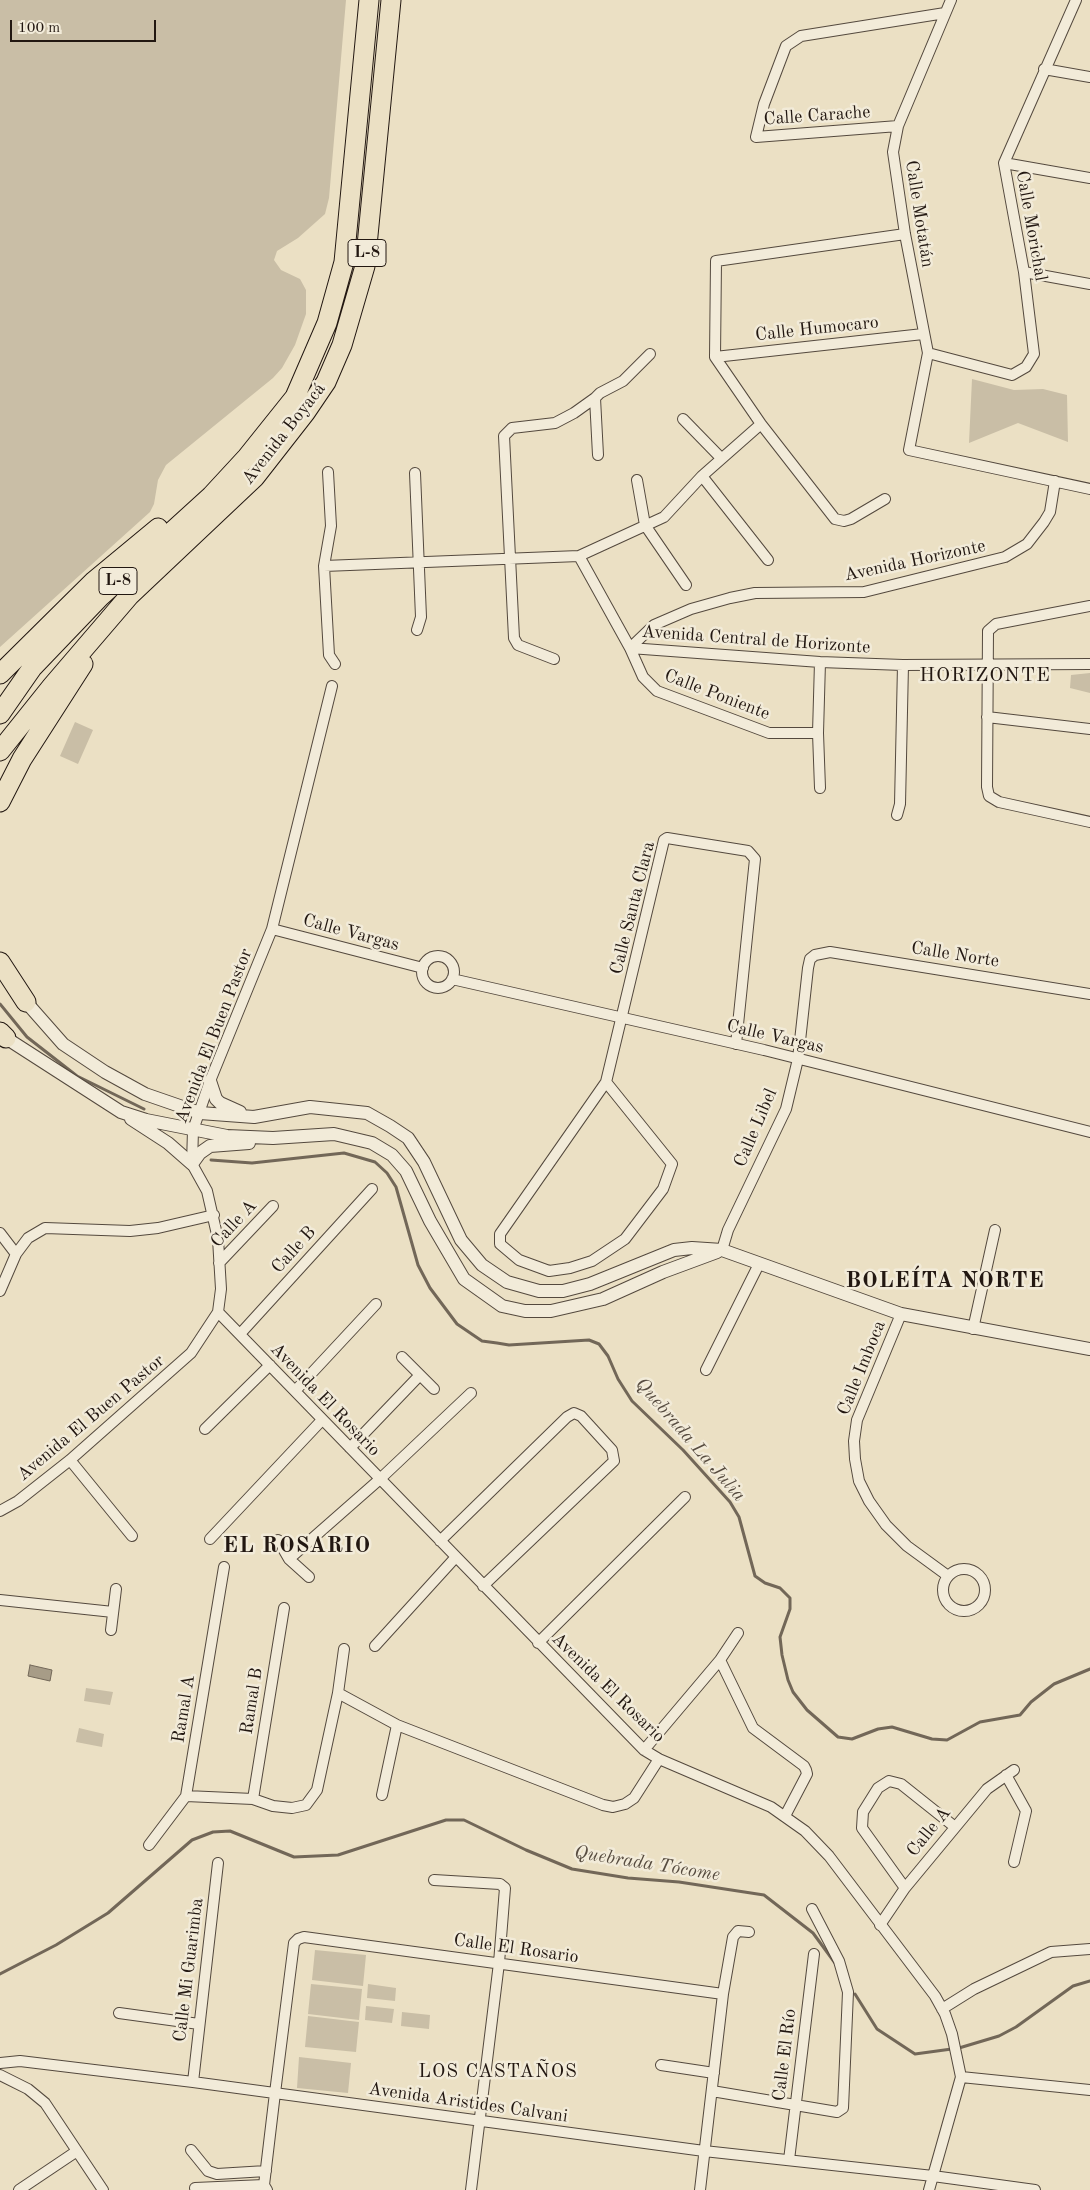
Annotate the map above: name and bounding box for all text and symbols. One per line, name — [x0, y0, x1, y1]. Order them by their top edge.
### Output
scale bar — [12, 10, 159, 42]
text: 100 m — [18, 21, 60, 36]
street label: Calle Carache — [763, 101, 871, 131]
street label: Calle Motatán — [900, 159, 938, 269]
street label: Calle Morichal — [1011, 169, 1051, 283]
road number: L-8 — [348, 240, 386, 266]
street label: Calle Humocaro — [754, 312, 880, 346]
street label: Avenida Boyacá — [238, 379, 330, 489]
street label: Avenida Horizonte — [842, 535, 988, 587]
road number: L-8 — [99, 568, 137, 594]
street label: Avenida Central de Horizonte — [641, 621, 871, 659]
district label: HORIZONTE — [918, 664, 1052, 688]
street label: Calle Poniente — [661, 665, 773, 725]
street label: Calle Santa Clara — [606, 839, 660, 977]
street label: Calle Vargas — [300, 910, 402, 956]
street label: Calle Norte — [909, 937, 1001, 973]
street label: Avenida El Buen Pastor — [171, 945, 257, 1127]
street label: Calle Vargas — [724, 1015, 826, 1059]
street label: Calle Libel — [730, 1085, 782, 1171]
street label: Calle A — [206, 1196, 262, 1252]
street label: Calle B — [267, 1222, 321, 1278]
district label: BOLEÍTA NORTE — [844, 1268, 1046, 1294]
street label: Calle Imboca — [833, 1317, 891, 1419]
street label: Avenida El Rosario — [265, 1339, 385, 1461]
street label: Avenida El Buen Pastor — [13, 1350, 169, 1486]
water label: Quebrada La Julia — [630, 1373, 750, 1507]
district label: EL ROSARIO — [222, 1533, 372, 1559]
street label: Avenida El Rosario — [547, 1628, 669, 1748]
street label: Ramal B — [236, 1666, 268, 1736]
street label: Ramal A — [168, 1673, 200, 1745]
street label: Calle A — [902, 1803, 956, 1861]
water label: Quebrada Tócome — [573, 1841, 721, 1887]
street label: Calle Mi Guarimba — [169, 1897, 209, 2043]
street label: Calle El Rosario — [452, 1930, 580, 1968]
street label: Calle El Río — [769, 2008, 801, 2102]
district label: LOS CASTAÑOS — [417, 2061, 579, 2083]
street label: Avenida Aristides Calvani — [367, 2078, 569, 2128]

